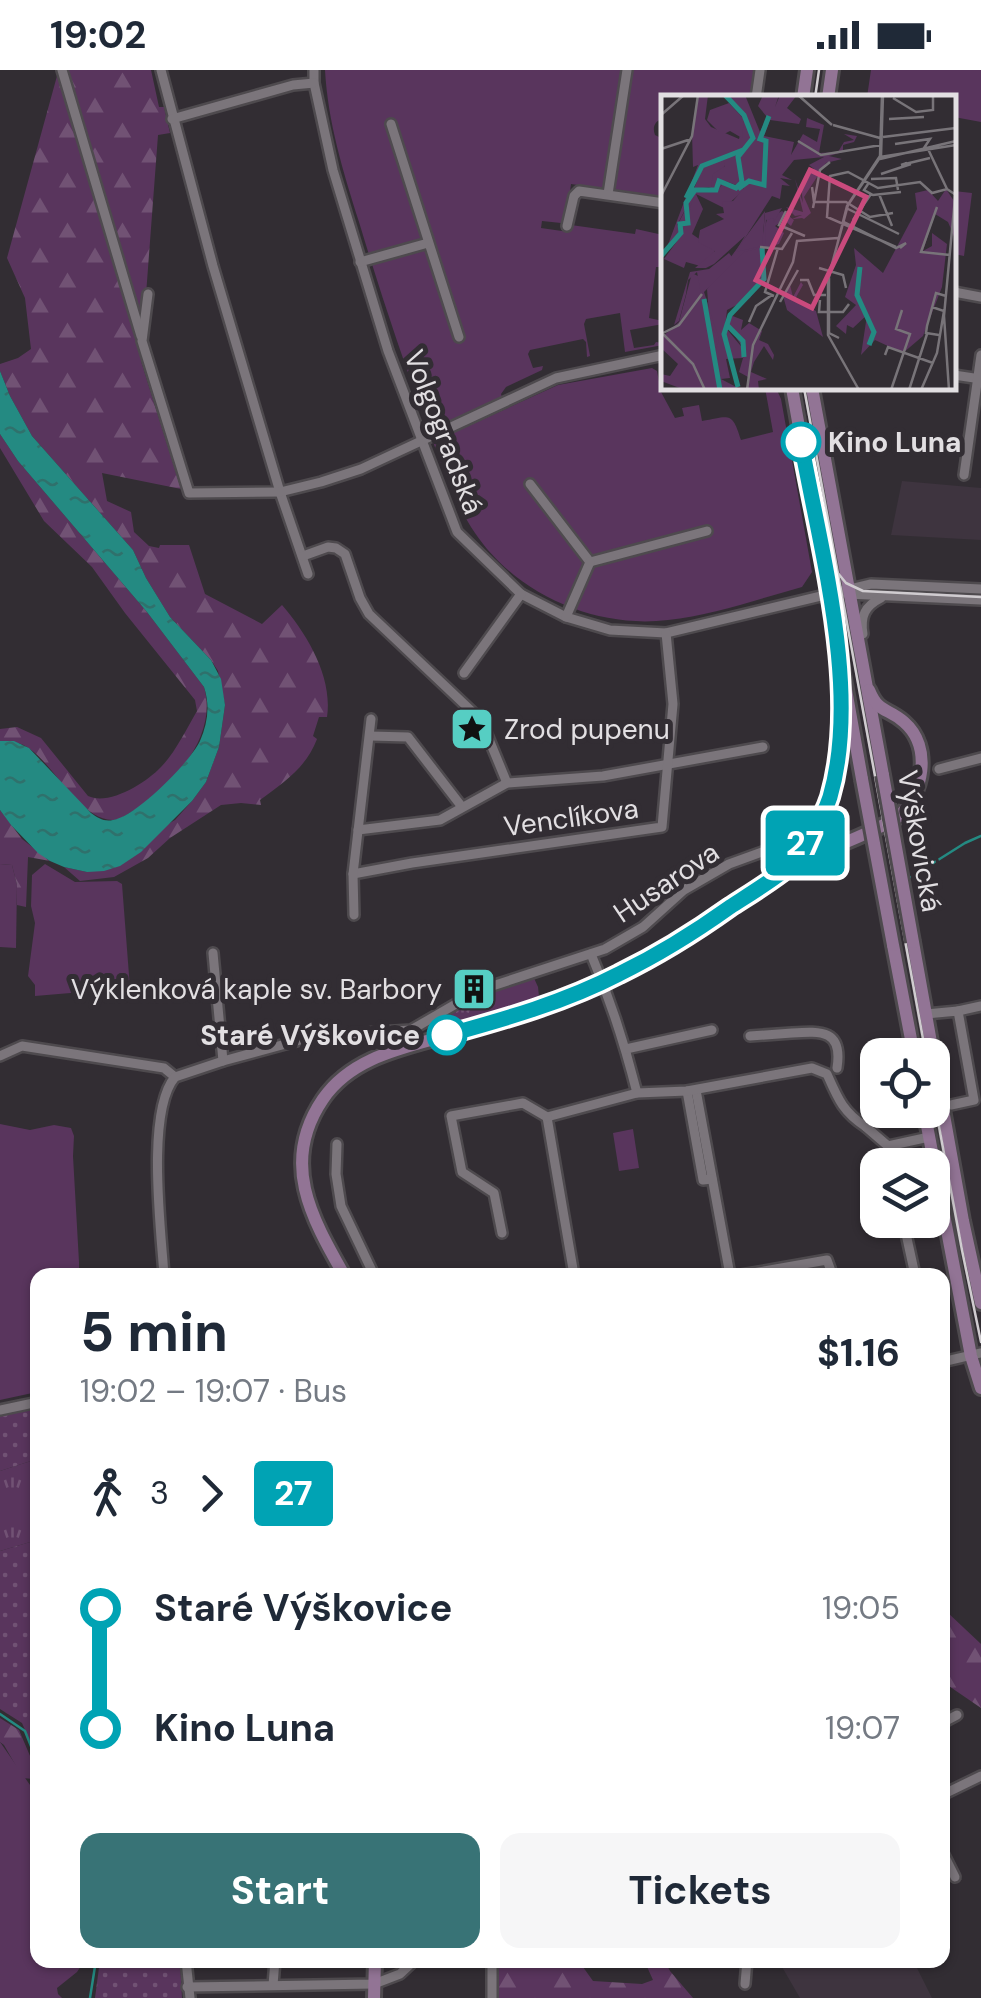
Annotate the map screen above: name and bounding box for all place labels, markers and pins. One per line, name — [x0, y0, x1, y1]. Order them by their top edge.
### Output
marker: Kino Luna — [782, 423, 820, 461]
place label: Kino Luna — [828, 424, 961, 461]
place icon: Zrod pupenu — [449, 706, 495, 752]
place label: Zrod pupenu — [504, 711, 670, 748]
building icon: Výklenková kaple sv. Barbory — [451, 966, 497, 1012]
place label: Výklenková kaple sv. Barbory — [71, 971, 442, 1008]
marker: Staré Výškovice — [428, 1016, 466, 1054]
place label: Staré Výškovice — [200, 1017, 420, 1054]

